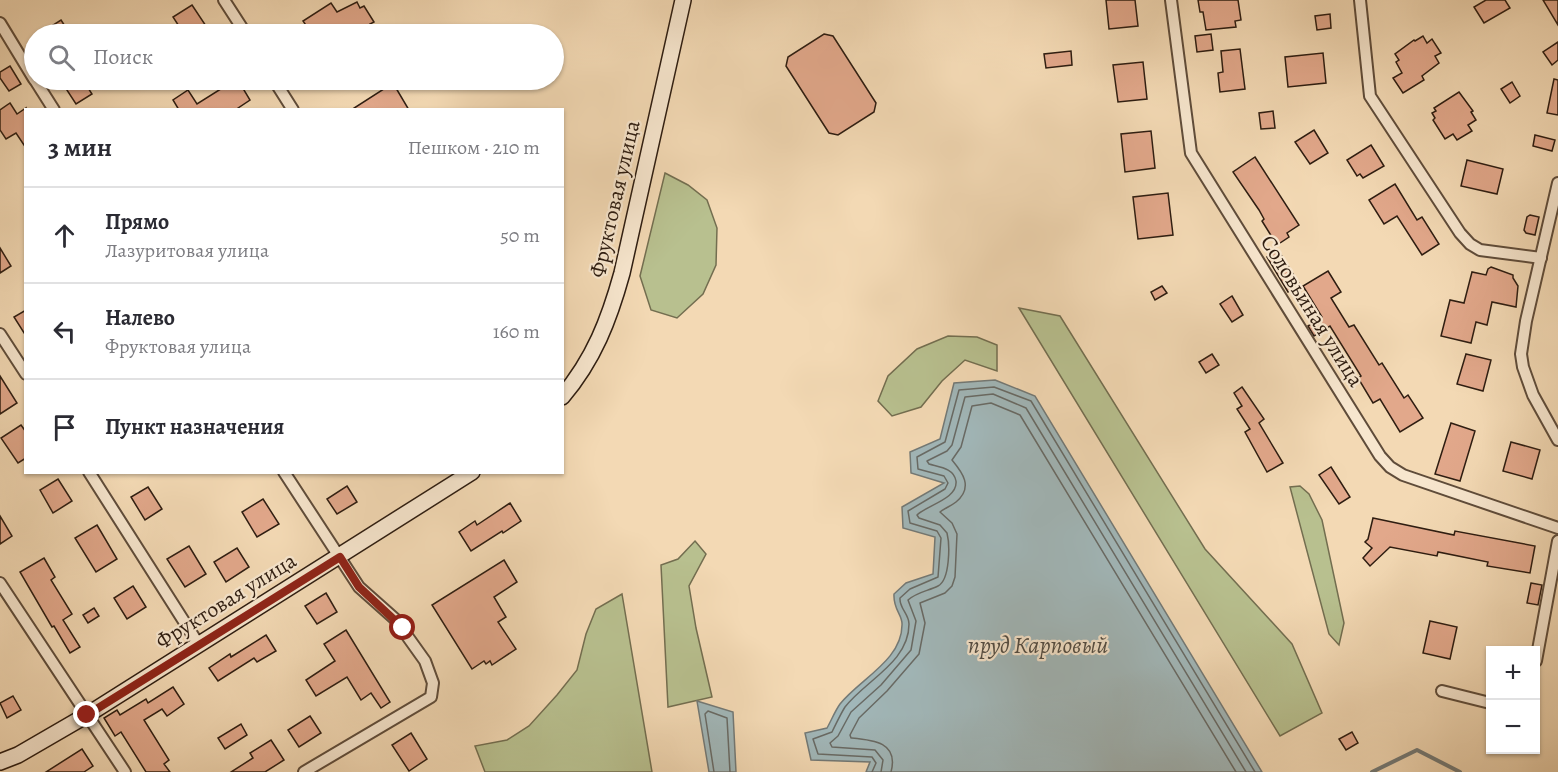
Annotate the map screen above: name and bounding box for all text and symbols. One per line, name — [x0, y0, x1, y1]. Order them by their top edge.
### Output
search box — [24, 24, 564, 90]
icon: search — [45, 41, 78, 74]
text: Поиск — [93, 42, 153, 72]
street label: Фруктовая улица — [582, 116, 648, 281]
text: 3 мин — [48, 130, 112, 165]
text: Пешком · 210 m — [408, 134, 540, 161]
text: Прямо — [105, 207, 169, 237]
icon: ahead — [48, 219, 81, 252]
text: 50 m — [500, 222, 540, 249]
street label: Соловьиная улица — [1253, 229, 1371, 393]
text: Лазуритовая улица — [105, 237, 269, 264]
text: Налево — [105, 303, 175, 333]
icon: left — [48, 315, 81, 348]
text: 160 m — [493, 318, 540, 345]
text: Фруктовая улица — [105, 333, 251, 360]
icon: arrive — [48, 411, 81, 444]
text: Пункт назначения — [105, 412, 284, 442]
street label: Фруктовая улица — [150, 545, 303, 656]
route start — [389, 614, 415, 640]
water label: пруд Карповый — [968, 629, 1108, 661]
map controls — [1486, 646, 1540, 754]
button: + — [1486, 646, 1540, 700]
button: − — [1486, 700, 1540, 754]
route end — [73, 701, 99, 727]

